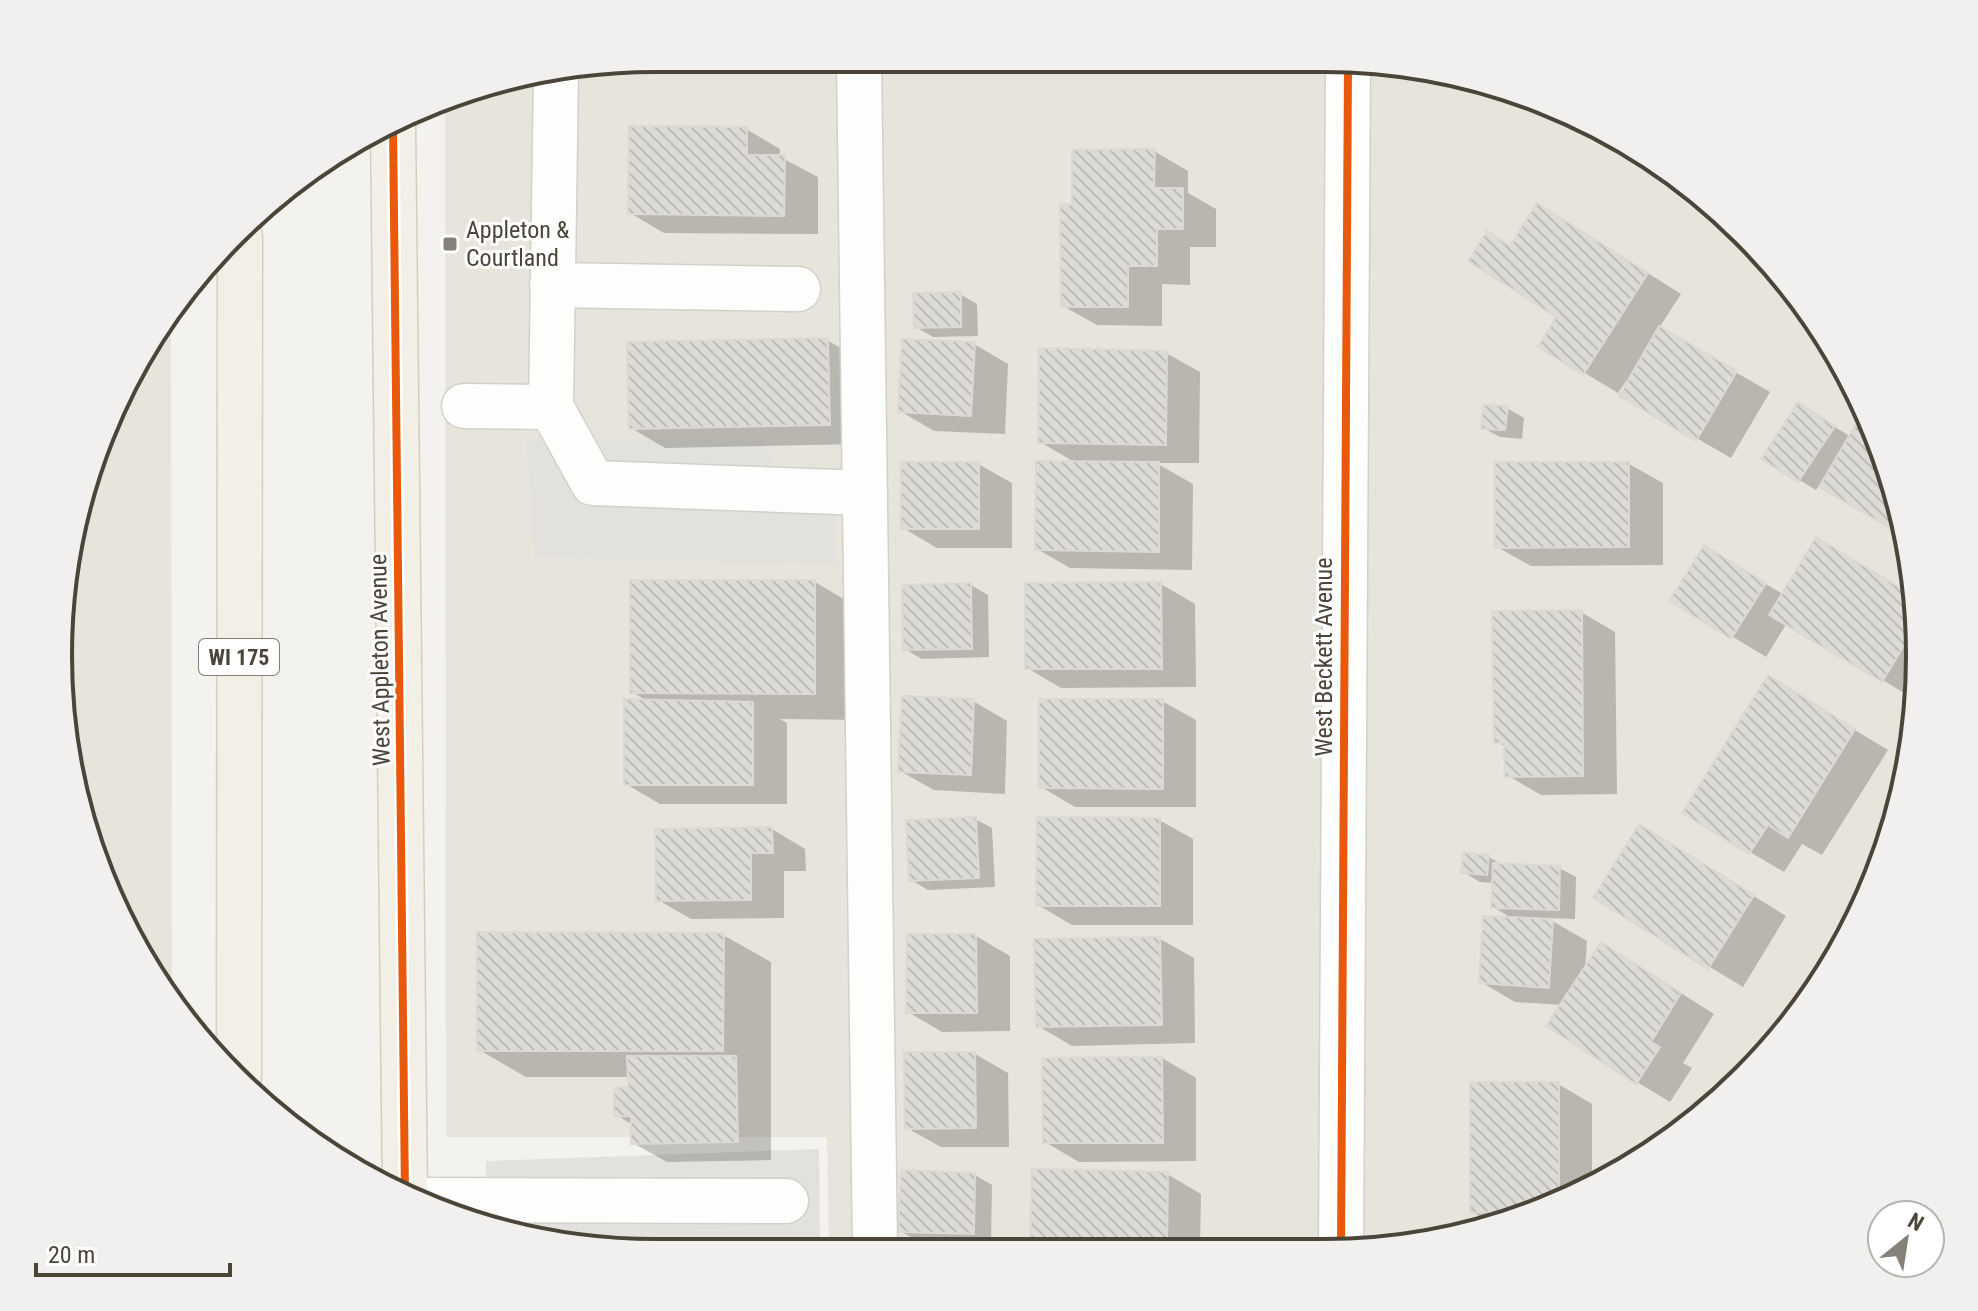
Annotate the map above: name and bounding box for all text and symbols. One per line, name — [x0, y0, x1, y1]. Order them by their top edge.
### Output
place label: Appleton & Courtland — [466, 216, 569, 272]
marker: Appleton & Courtland — [441, 235, 459, 253]
street label: West Appleton Avenue — [364, 554, 396, 766]
street label: West Beckett Avenue — [1310, 558, 1338, 756]
road number: WI 175 — [199, 639, 279, 675]
north arrow — [1866, 1199, 1946, 1279]
text: N — [1904, 1208, 1928, 1236]
scale bar — [36, 1227, 230, 1277]
text: 20 m — [48, 1241, 95, 1269]

